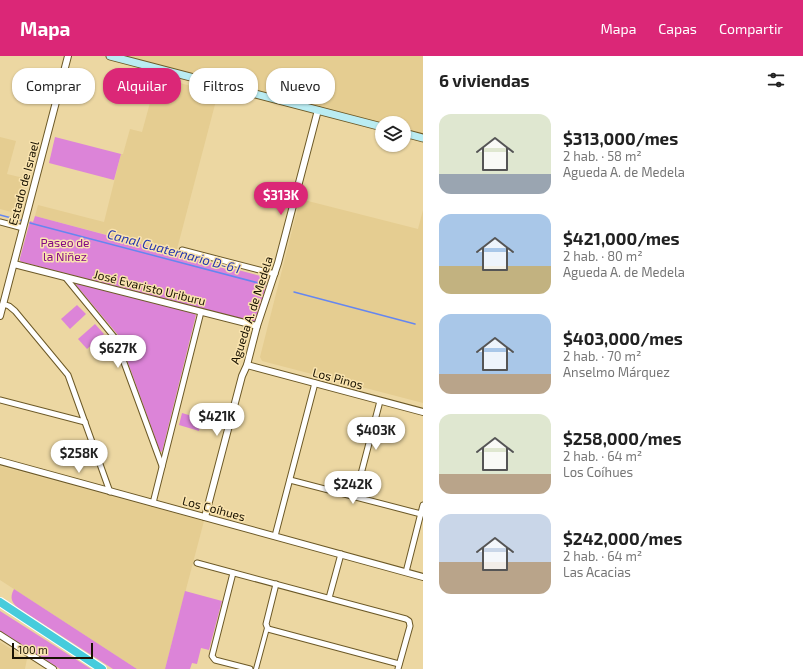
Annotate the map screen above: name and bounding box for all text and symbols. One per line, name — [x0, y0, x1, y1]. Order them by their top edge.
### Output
text: Mapa — [20, 17, 70, 40]
text: Mapa — [601, 20, 636, 37]
text: Capas — [658, 20, 697, 37]
text: Compartir — [719, 20, 783, 37]
chip: Comprar — [12, 68, 95, 104]
chip: Alquilar — [103, 68, 181, 104]
chip: Filtros — [189, 68, 258, 104]
chip: Nuevo — [266, 68, 335, 104]
icon: filters — [765, 69, 787, 91]
text: 6 viviendas — [439, 70, 530, 90]
map controls — [375, 116, 411, 152]
button: layers — [375, 116, 411, 152]
text: $313,000/mes — [563, 128, 678, 148]
icon: home — [471, 130, 519, 178]
street label: Estado de Israel — [5, 139, 41, 227]
text: 2 hab. · 58 m² — [563, 148, 642, 164]
text: Agueda A. de Medela — [563, 164, 685, 180]
pin: $313K — [253, 182, 309, 216]
text: $313K — [263, 187, 299, 203]
water label: Canal Cuaternario D-6 I — [106, 226, 242, 276]
text: $421,000/mes — [563, 228, 680, 248]
icon: home — [471, 230, 519, 278]
park label: Paseo de la Niñez — [41, 235, 89, 263]
text: 2 hab. · 80 m² — [563, 248, 643, 264]
street label: Agueda A. de Medela — [227, 254, 275, 366]
text: Agueda A. de Medela — [563, 264, 685, 280]
street label: José Evaristo Uriburu — [93, 266, 207, 308]
text: $403,000/mes — [563, 328, 683, 348]
icon: home — [471, 330, 519, 378]
pin: $627K — [90, 335, 146, 369]
text: $627K — [99, 340, 137, 356]
text: 2 hab. · 70 m² — [563, 348, 641, 364]
text: Anselmo Márquez — [563, 364, 670, 380]
street label: Los Pinos — [311, 365, 365, 391]
pin: $421K — [189, 403, 245, 437]
text: $421K — [198, 408, 236, 424]
pin: $403K — [348, 417, 404, 451]
text: $403K — [356, 422, 396, 438]
text: $258,000/mes — [563, 428, 681, 448]
icon: home — [471, 430, 519, 478]
pin: $258K — [51, 440, 107, 474]
text: $258K — [60, 445, 98, 461]
text: 2 hab. · 64 m² — [563, 448, 642, 464]
text: Los Coíhues — [563, 464, 633, 480]
pin: $242K — [325, 471, 381, 505]
text: $242K — [333, 476, 373, 492]
street label: Los Coíhues — [181, 493, 247, 523]
text: $242,000/mes — [563, 528, 682, 548]
icon: home — [471, 530, 519, 578]
text: 2 hab. · 64 m² — [563, 548, 642, 564]
text: Las Acacias — [563, 564, 631, 580]
scale bar — [12, 641, 93, 660]
text: 100 m — [18, 643, 48, 656]

